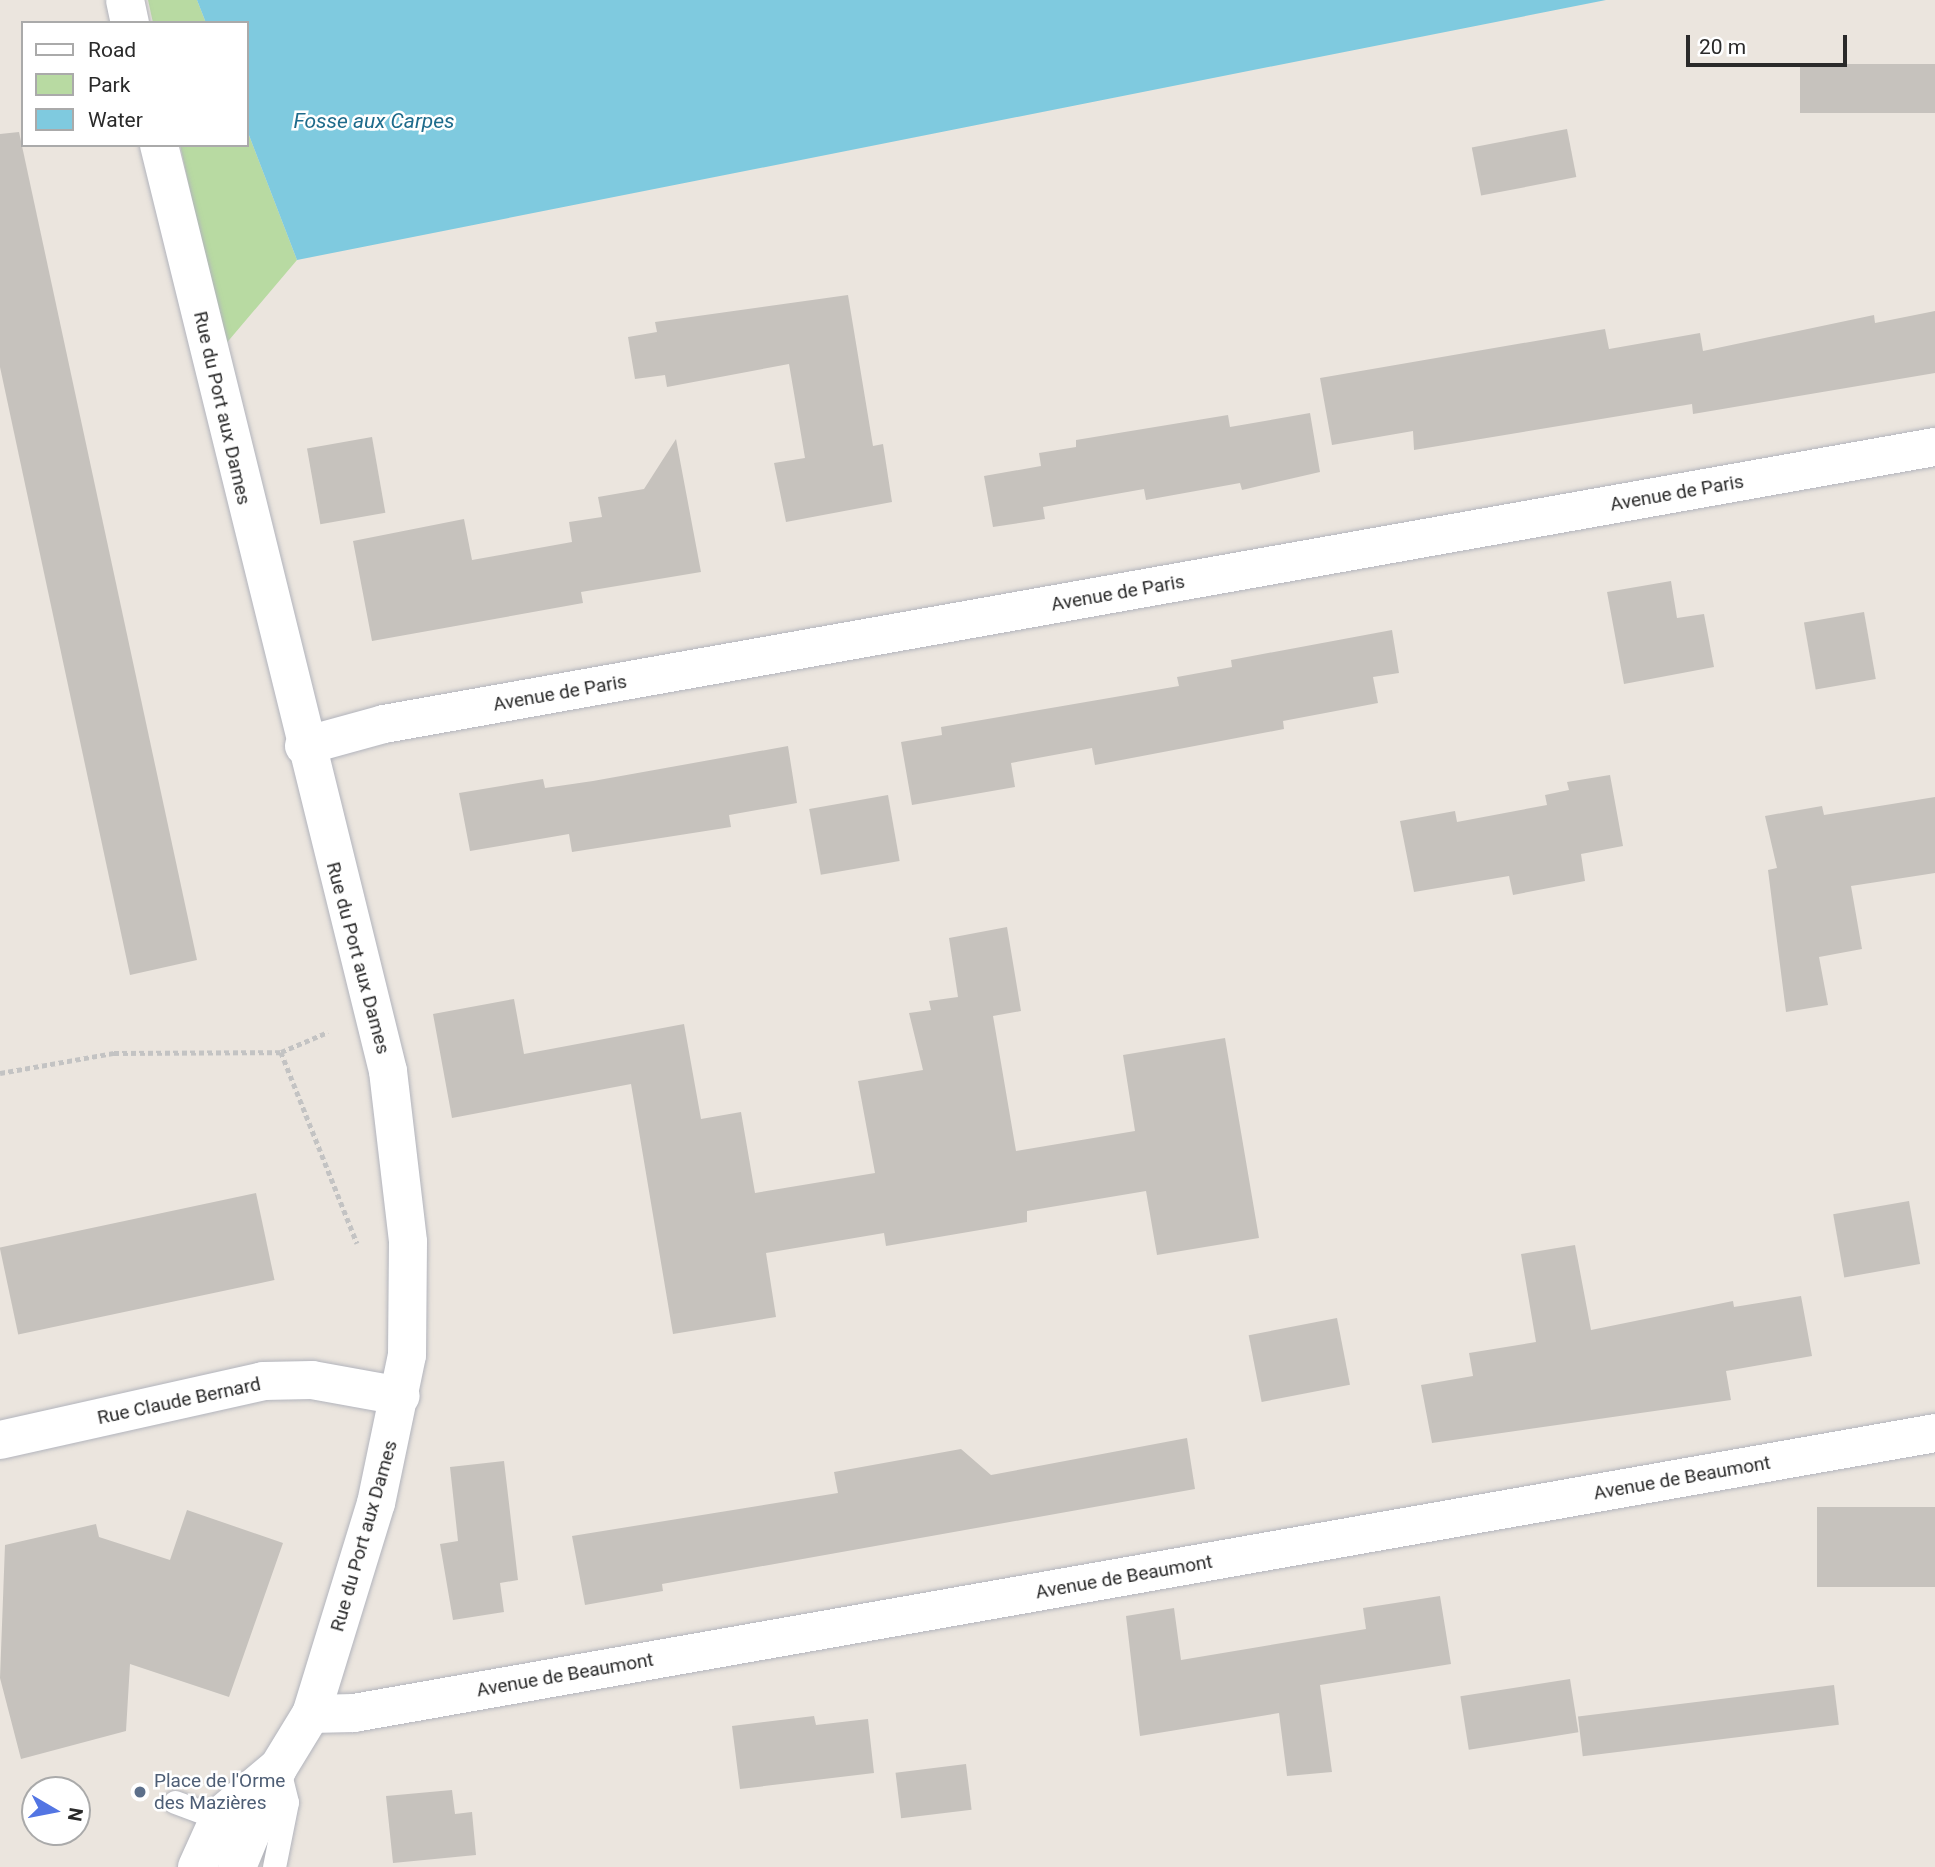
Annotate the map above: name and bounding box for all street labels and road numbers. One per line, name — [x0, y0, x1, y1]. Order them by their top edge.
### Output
street label: Rue du Port aux Dames — [189, 309, 255, 507]
street label: Avenue de Paris — [1608, 470, 1746, 516]
street label: Avenue de Paris — [1049, 570, 1187, 616]
street label: Avenue de Paris — [491, 670, 629, 716]
street label: Rue du Port aux Dames — [321, 860, 395, 1056]
street label: Rue Claude Bernard — [95, 1373, 263, 1429]
street label: Rue du Port aux Dames — [326, 1438, 402, 1634]
street label: Avenue de Beaumont — [1592, 1451, 1772, 1505]
street label: Avenue de Beaumont — [1034, 1550, 1214, 1604]
street label: Avenue de Beaumont — [475, 1648, 655, 1702]

